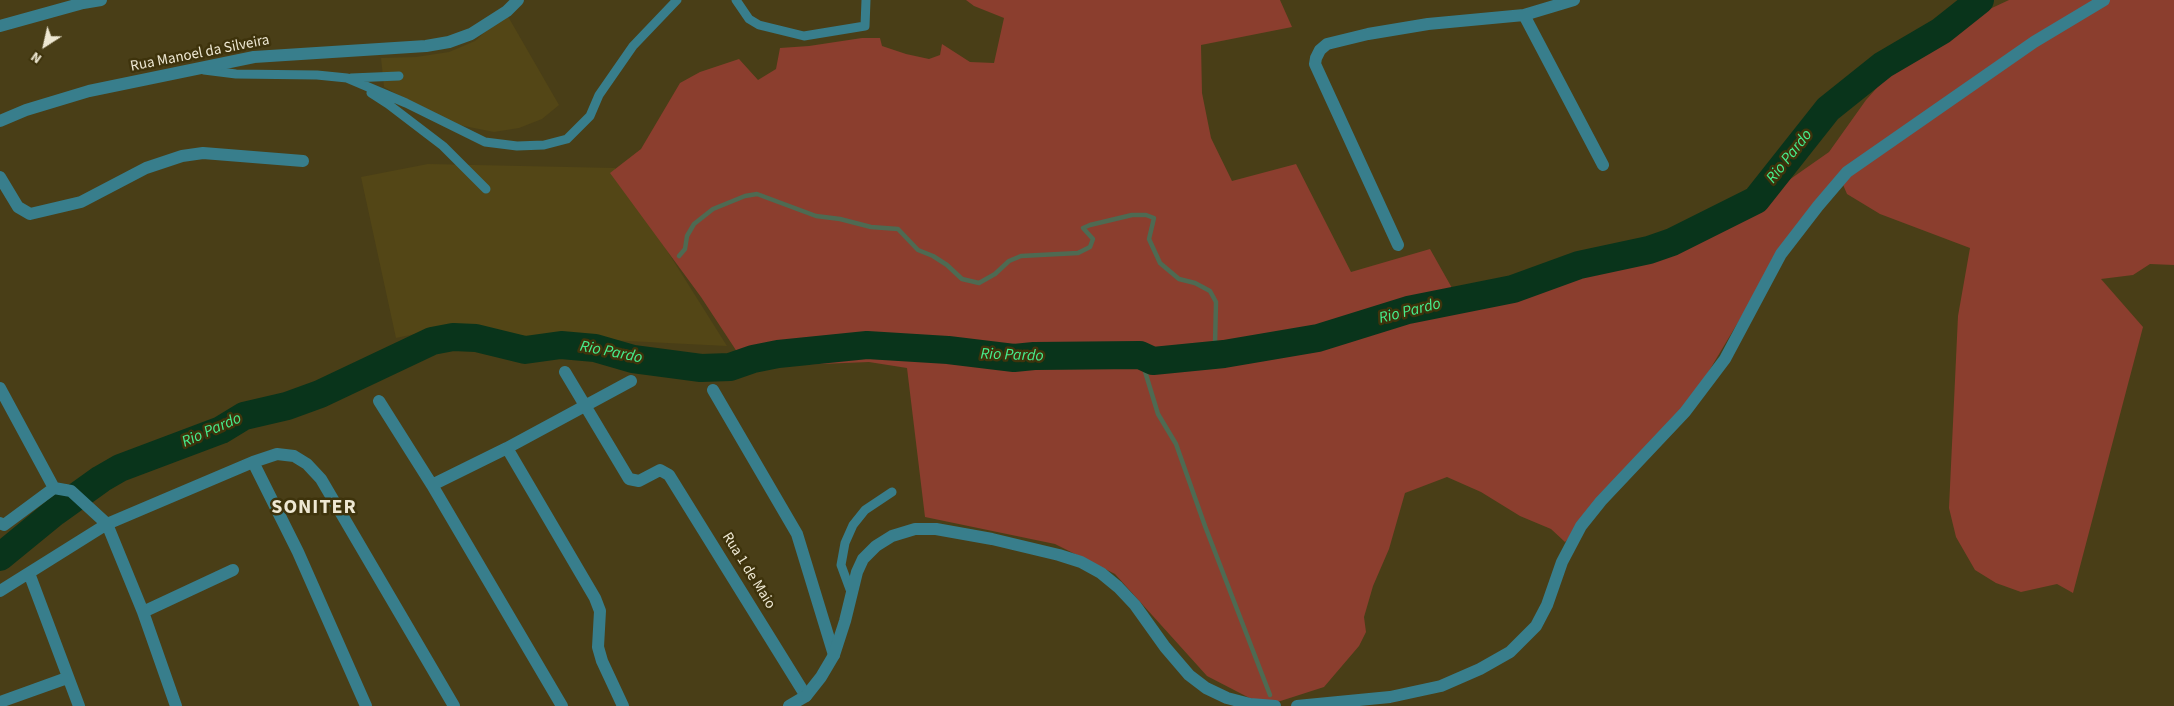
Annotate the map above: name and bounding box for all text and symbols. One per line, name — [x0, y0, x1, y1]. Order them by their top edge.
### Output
north arrow — [20, 20, 70, 70]
street label: Rua Manoel da Silveira — [129, 32, 271, 76]
text: N — [27, 46, 46, 68]
water label: Rio Pardo — [1763, 126, 1817, 188]
water label: Rio Pardo — [1377, 295, 1443, 329]
water label: Rio Pardo — [578, 338, 644, 368]
water label: Rio Pardo — [980, 345, 1044, 367]
water label: Rio Pardo — [179, 409, 245, 453]
district label: SONITER — [270, 497, 358, 521]
street label: Rua 1 de Maio — [717, 529, 779, 613]

